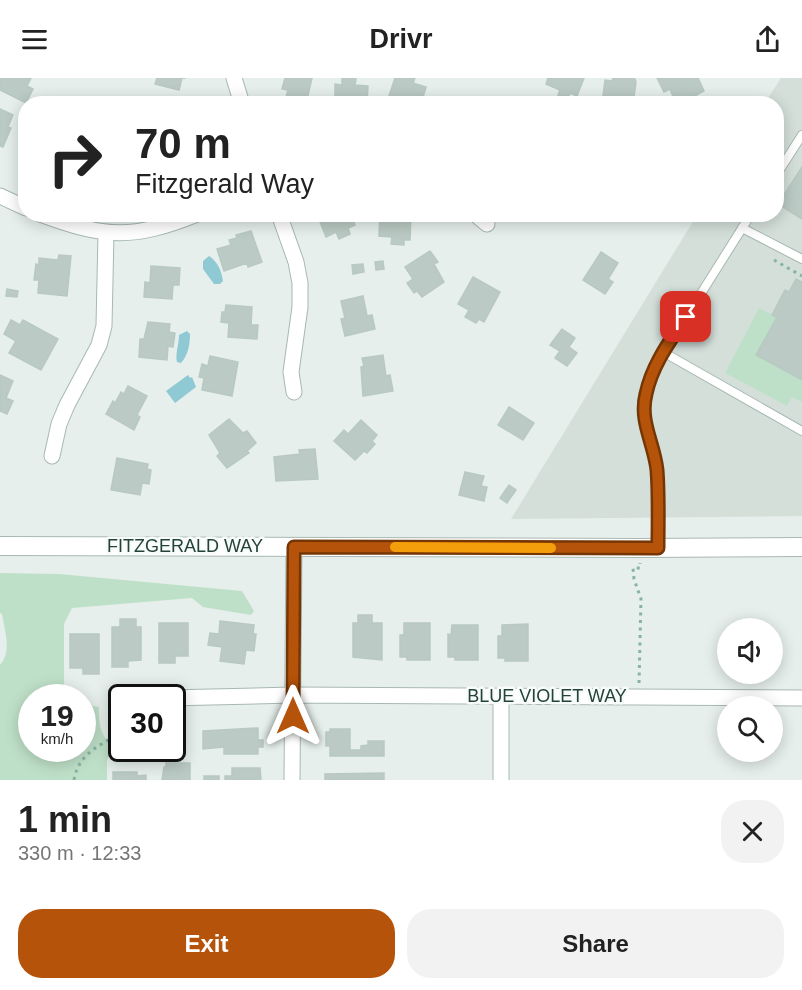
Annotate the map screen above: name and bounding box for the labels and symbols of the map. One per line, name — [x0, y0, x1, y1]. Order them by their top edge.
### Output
pin — [660, 291, 711, 342]
street label: FITZGERALD WAY — [107, 536, 263, 556]
speed limit sign: 30 — [108, 684, 186, 762]
position arrow — [261, 684, 325, 748]
street label: BLUE VIOLET WAY — [467, 686, 627, 706]

